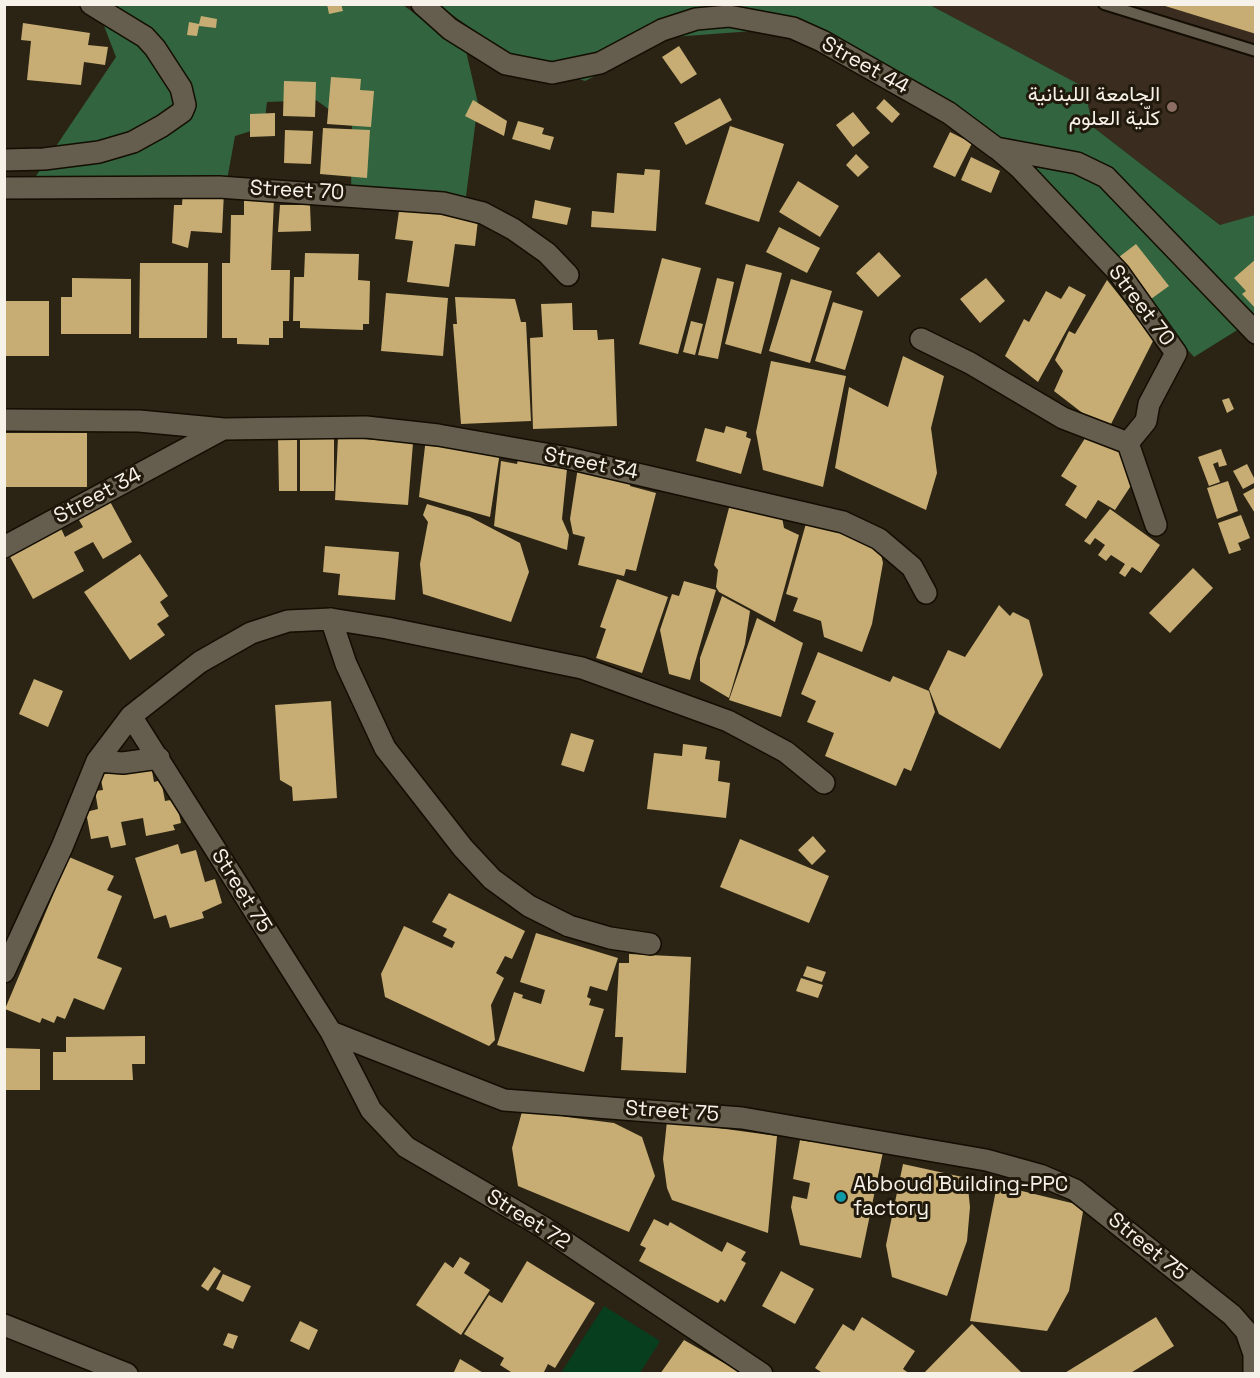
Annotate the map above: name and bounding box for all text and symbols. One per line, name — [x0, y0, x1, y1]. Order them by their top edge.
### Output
street label: Street 44 — [817, 32, 913, 100]
place label: الجامعة اللبنانية كلّية العلوم — [1028, 82, 1160, 132]
marker: الجامعة اللبنانية كلّية العلوم — [1165, 100, 1179, 114]
street label: Street 70 — [249, 176, 345, 206]
street label: Street 70 — [1102, 261, 1180, 351]
street label: Street 34 — [542, 443, 640, 485]
street label: Street 34 — [50, 462, 146, 530]
street label: Street 75 — [205, 844, 277, 938]
street label: Street 75 — [624, 1096, 720, 1128]
place label: Abboud Building-PPC factory — [853, 1172, 1068, 1222]
street label: Street 72 — [482, 1184, 574, 1256]
marker: Abboud Building-PPC factory — [834, 1190, 848, 1204]
street label: Street 75 — [1103, 1208, 1191, 1286]

